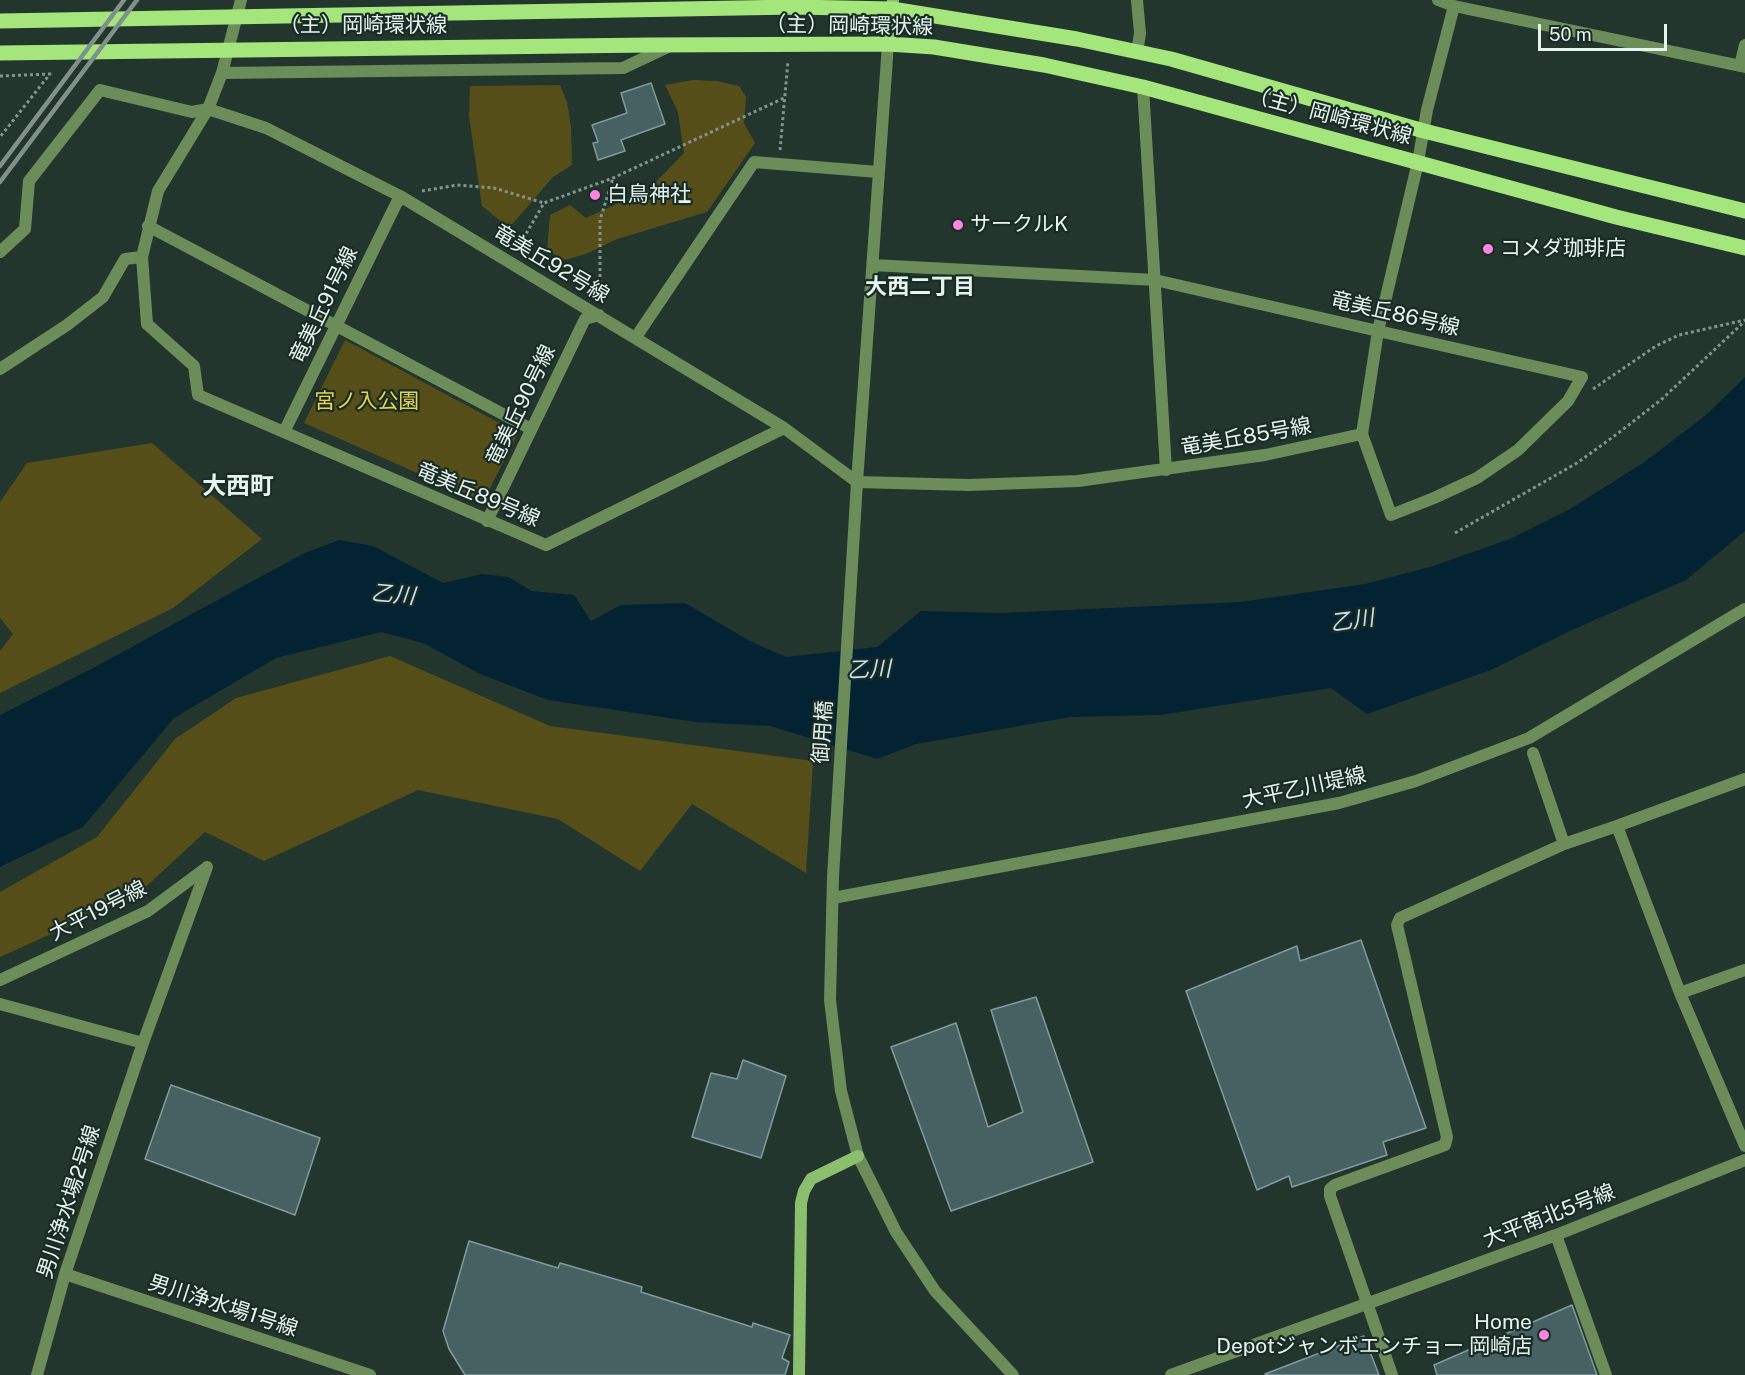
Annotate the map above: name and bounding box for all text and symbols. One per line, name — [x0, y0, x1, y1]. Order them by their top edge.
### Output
street label: （主）岡崎環状線 — [765, 12, 933, 40]
scale bar — [1541, 12, 1670, 50]
street label: （主）岡崎環状線 — [279, 13, 447, 39]
text: 50 m — [1549, 24, 1592, 45]
street label: （主）岡崎環状線 — [1246, 82, 1414, 150]
place label: 白鳥神社 — [607, 182, 691, 208]
marker: 白鳥神社 — [588, 188, 602, 202]
place label: サークルK — [970, 212, 1068, 238]
marker: サークルK — [951, 218, 965, 232]
street label: 竜美丘92号線 — [489, 220, 613, 308]
place label: コメダ珈琲店 — [1500, 236, 1626, 262]
marker: コメダ珈琲店 — [1481, 242, 1495, 256]
street label: 竜美丘91号線 — [285, 243, 363, 367]
district label: 大西二丁目 — [865, 274, 975, 300]
street label: 竜美丘86号線 — [1328, 287, 1462, 341]
street label: 竜美丘90号線 — [481, 341, 561, 469]
park label: 宮ノ入公園 — [315, 389, 419, 415]
street label: 竜美丘85号線 — [1179, 413, 1313, 461]
street label: 竜美丘89号線 — [413, 458, 543, 532]
district label: 大西町 — [202, 473, 274, 501]
water label: 乙川 — [370, 580, 416, 610]
water label: 乙川 — [1328, 605, 1376, 637]
water label: 乙川 — [847, 656, 891, 684]
street label: 御用橋 — [808, 700, 838, 764]
street label: 大平乙川堤線 — [1240, 763, 1368, 813]
street label: 大平19号線 — [45, 876, 151, 946]
street label: 男川浄水場2号線 — [32, 1122, 106, 1282]
street label: 大平南北5号線 — [1479, 1179, 1619, 1253]
street label: 男川浄水場1号線 — [145, 1270, 301, 1342]
place label: Home Depotジャンボエンチョー 岡崎店 — [1216, 1310, 1532, 1360]
marker: Home Depotジャンボエンチョー 岡崎店 — [1537, 1328, 1551, 1342]

